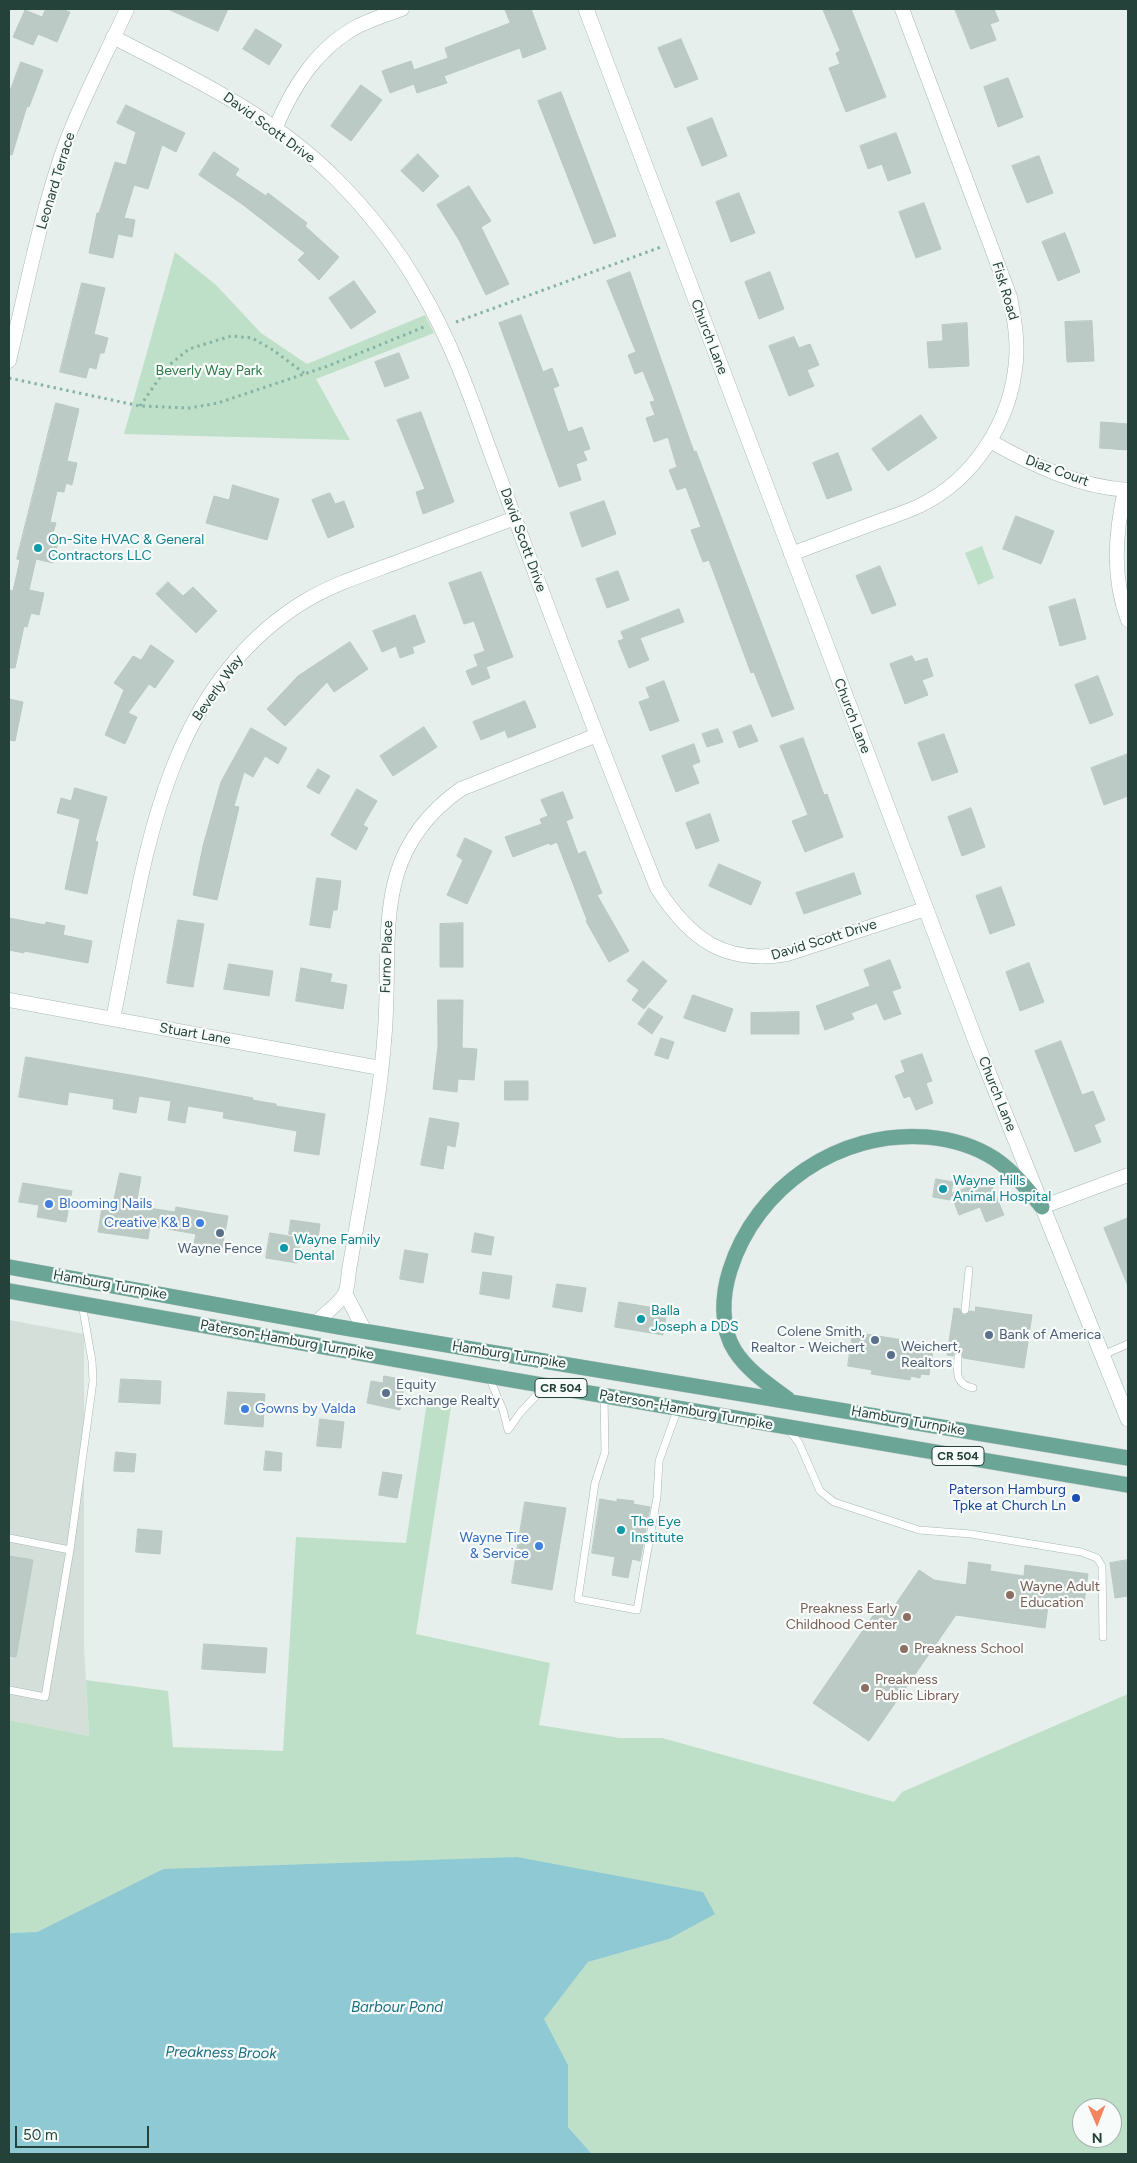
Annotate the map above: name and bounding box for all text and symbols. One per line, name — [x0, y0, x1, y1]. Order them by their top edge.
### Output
street label: David Scott Drive — [220, 89, 318, 167]
street label: Leonard Terrace — [33, 130, 79, 232]
street label: Fisk Road — [988, 260, 1022, 322]
street label: Church Lane — [687, 297, 731, 377]
park label: Beverly Way Park — [156, 363, 262, 379]
street label: Diaz Court — [1023, 452, 1091, 490]
street label: David Scott Drive — [496, 486, 550, 594]
place label: On-Site HVAC & General Contractors LLC — [48, 532, 204, 564]
marker: On-Site HVAC & General Contractors LLC — [32, 542, 44, 554]
street label: Beverly Way — [189, 652, 247, 724]
street label: Church Lane — [830, 676, 874, 756]
street label: David Scott Drive — [769, 916, 879, 964]
street label: Furno Place — [377, 920, 397, 994]
street label: Stuart Lane — [158, 1019, 232, 1049]
street label: Church Lane — [974, 1054, 1020, 1134]
place label: Wayne Hills Animal Hospital — [953, 1173, 1051, 1206]
marker: Wayne Hills Animal Hospital — [937, 1183, 949, 1195]
place label: Blooming Nails — [59, 1196, 152, 1212]
marker: Blooming Nails — [43, 1198, 55, 1210]
place label: Creative K& B — [104, 1215, 190, 1231]
marker: Creative K& B — [194, 1217, 206, 1229]
marker: Wayne Fence — [214, 1227, 226, 1239]
place label: Wayne Family Dental — [294, 1232, 380, 1264]
place label: Wayne Fence — [178, 1241, 262, 1257]
marker: Wayne Family Dental — [278, 1242, 290, 1254]
street label: Hamburg Turnpike — [52, 1267, 168, 1303]
place label: Balla Joseph a DDS — [651, 1303, 738, 1335]
marker: Balla Joseph a DDS — [635, 1313, 647, 1325]
street label: Paterson-Hamburg Turnpike — [199, 1316, 375, 1364]
place label: Colene Smith, Realtor - Weichert — [751, 1324, 865, 1356]
place label: Bank of America — [999, 1327, 1101, 1343]
marker: Bank of America — [983, 1329, 995, 1341]
marker: Colene Smith, Realtor - Weichert — [869, 1334, 881, 1346]
street label: Hamburg Turnpike — [451, 1338, 567, 1372]
place label: Weichert, Realtors — [901, 1339, 961, 1371]
marker: Weichert, Realtors — [885, 1349, 897, 1361]
place label: Equity Exchange Realty — [396, 1377, 500, 1410]
road number: CR 504 — [535, 1379, 587, 1398]
street label: Paterson-Hamburg Turnpike — [598, 1386, 774, 1434]
marker: Equity Exchange Realty — [380, 1387, 392, 1399]
place label: Gowns by Valda — [255, 1401, 356, 1417]
marker: Gowns by Valda — [239, 1403, 251, 1415]
street label: Hamburg Turnpike — [850, 1403, 966, 1439]
road number: CR 504 — [932, 1446, 984, 1465]
place label: Paterson Hamburg Tpke at Church Ln — [949, 1482, 1066, 1514]
marker: Paterson Hamburg Tpke at Church Ln — [1070, 1492, 1082, 1504]
place label: The Eye Institute — [631, 1514, 684, 1546]
marker: The Eye Institute — [615, 1524, 627, 1536]
place label: Wayne Tire & Service — [459, 1530, 529, 1562]
marker: Wayne Tire & Service — [533, 1540, 545, 1552]
place label: Wayne Adult Education — [1020, 1579, 1100, 1611]
marker: Wayne Adult Education — [1004, 1589, 1016, 1601]
place label: Preakness Early Childhood Center — [786, 1601, 897, 1634]
marker: Preakness Early Childhood Center — [901, 1611, 913, 1623]
place label: Preakness School — [914, 1641, 1024, 1657]
marker: Preakness School — [898, 1643, 910, 1655]
place label: Preakness Public Library — [875, 1672, 959, 1704]
marker: Preakness Public Library — [859, 1682, 871, 1694]
water label: Barbour Pond — [351, 1999, 443, 2017]
water label: Preakness Brook — [165, 2043, 277, 2063]
north arrow — [1072, 2098, 1122, 2148]
scale bar — [18, 2116, 151, 2148]
text: 50 m — [23, 2126, 58, 2144]
text: N — [1092, 2129, 1103, 2146]

